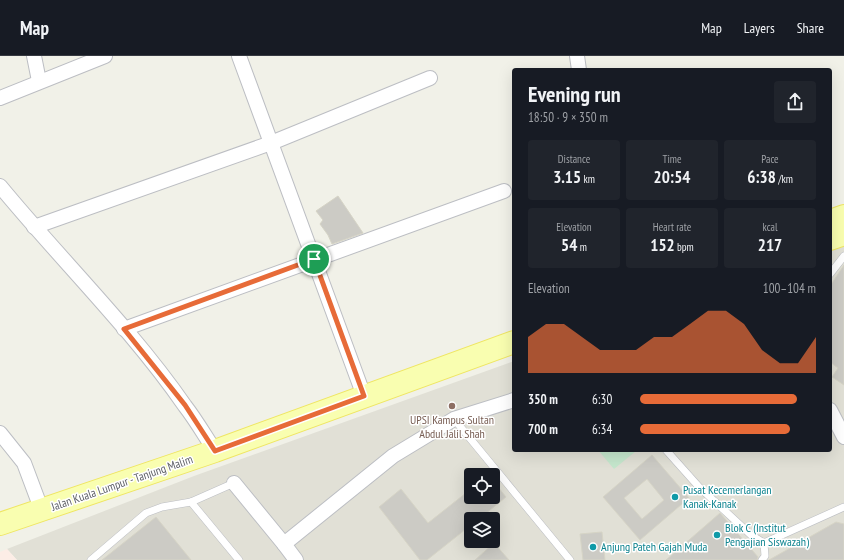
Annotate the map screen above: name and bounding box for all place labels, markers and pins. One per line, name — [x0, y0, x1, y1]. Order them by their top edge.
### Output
pin — [297, 242, 331, 276]
marker: UPSI Kampus Sultan Abdul Jalil Shah — [447, 401, 457, 411]
place label: UPSI Kampus Sultan Abdul Jalil Shah — [410, 412, 494, 441]
place label: Pusat Kecemerlangan Kanak-Kanak — [683, 482, 772, 511]
marker: Pusat Kecemerlangan Kanak-Kanak — [670, 492, 680, 502]
place label: Blok C (Institut Pengajian Siswazah) — [725, 520, 809, 549]
marker: Blok C (Institut Pengajian Siswazah) — [712, 530, 722, 540]
place label: Anjung Pateh Gajah Muda — [601, 539, 708, 554]
marker: Anjung Pateh Gajah Muda — [588, 542, 598, 552]

